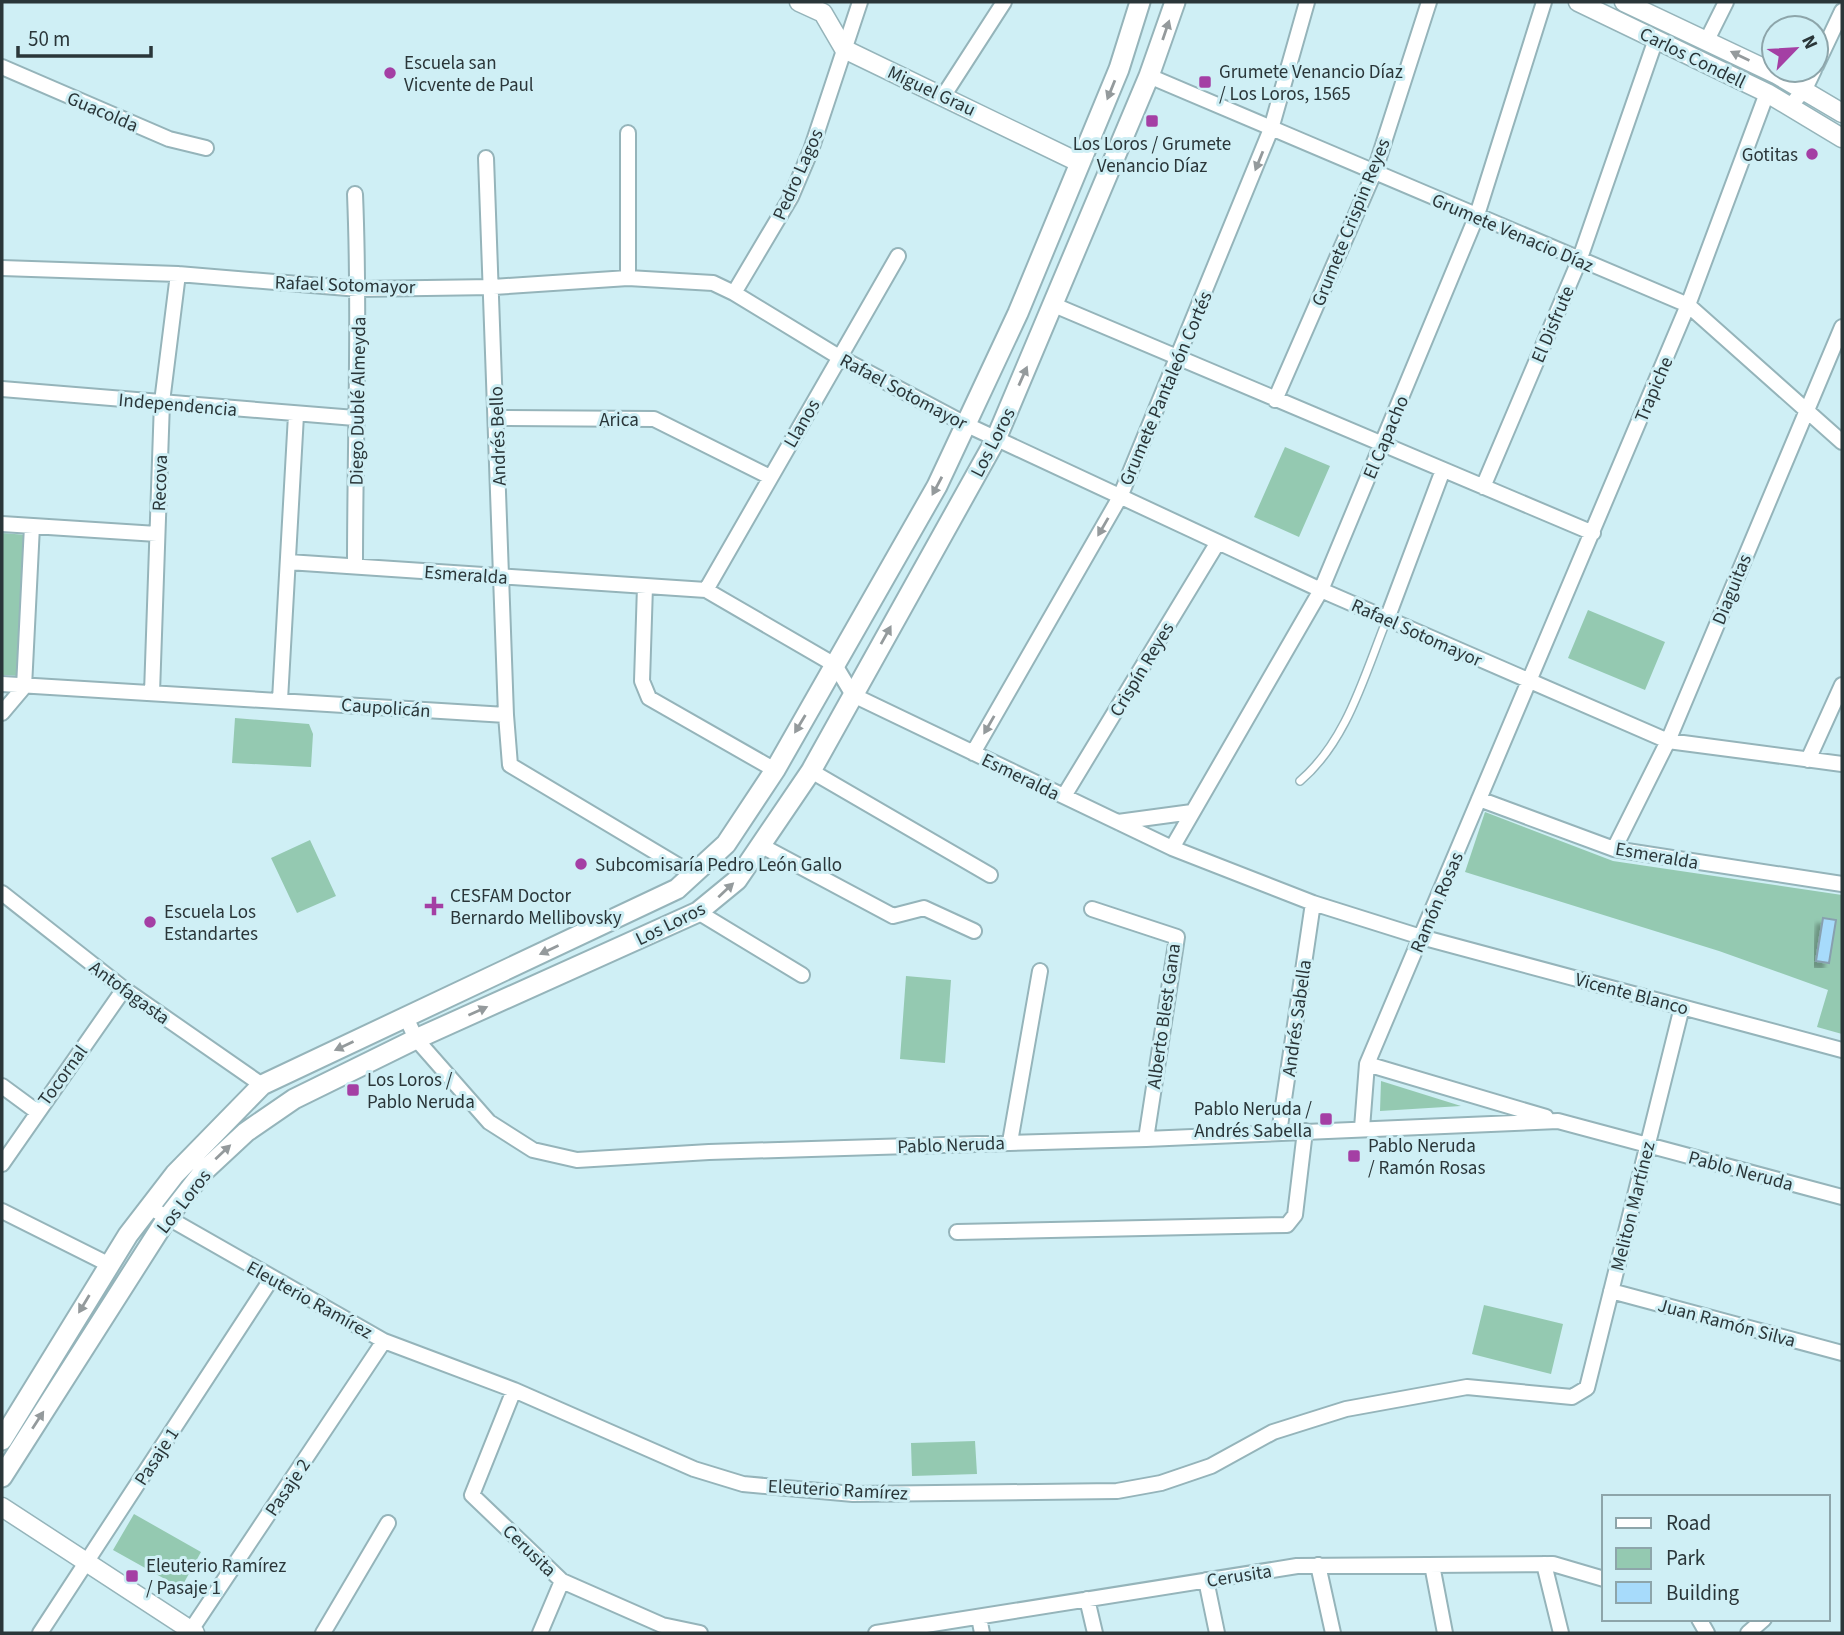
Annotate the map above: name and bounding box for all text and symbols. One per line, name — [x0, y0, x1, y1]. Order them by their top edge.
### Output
scale bar — [18, 14, 150, 58]
north arrow — [1760, 14, 1830, 84]
one-way arrow — [1161, 19, 1172, 40]
street label: Carlos Condell — [1635, 21, 1750, 96]
text: 50 m — [28, 24, 70, 54]
text: N — [1794, 31, 1824, 54]
place label: Escuela san Vicvente de Paul — [404, 50, 534, 99]
one-way arrow — [1730, 51, 1750, 62]
street label: Miguel Grau — [883, 59, 980, 124]
place label: Grumete Venancio Díaz / Los Loros, 1565 — [1219, 59, 1403, 108]
marker: Escuela san Vicvente de Paul — [382, 65, 398, 81]
marker: Grumete Venancio Díaz / Los Loros, 1565 — [1197, 74, 1213, 90]
one-way arrow — [1105, 79, 1116, 100]
street label: Guacolda — [63, 85, 142, 139]
marker: Los Loros / Grumete Venancio Díaz — [1144, 113, 1160, 129]
street label: Pedro Lagos — [766, 125, 830, 224]
place label: Los Loros / Grumete Venancio Díaz — [1073, 131, 1231, 180]
street label: Grumete Crispin Reyes — [1305, 135, 1397, 311]
place label: Gotitas — [1742, 142, 1798, 169]
marker: Gotitas — [1804, 146, 1820, 162]
one-way arrow — [1253, 150, 1264, 171]
street label: Grumete Venacio Díaz — [1427, 187, 1597, 280]
street label: Rafael Sotomayor — [274, 270, 416, 301]
street label: El Disfrute — [1525, 282, 1582, 367]
street label: Grumete Pantaleón Cortés — [1113, 287, 1220, 490]
street label: Diego Dublé Almeyda — [344, 316, 373, 486]
street label: Rafael Sotomayor — [835, 347, 972, 437]
street label: Trapiche — [1629, 353, 1680, 426]
one-way arrow — [1017, 366, 1029, 386]
street label: Andrés Bello — [483, 386, 514, 486]
street label: Independencia — [117, 387, 238, 424]
street label: El Capacho — [1357, 392, 1416, 483]
street label: Llanos — [778, 394, 827, 453]
street label: Los Loros — [964, 403, 1022, 482]
street label: Arica — [599, 407, 639, 434]
street label: Recova — [146, 454, 175, 512]
one-way arrow — [931, 476, 942, 496]
one-way arrow — [1096, 518, 1109, 537]
street label: Diaguitas — [1706, 550, 1759, 629]
street label: Esmeralda — [423, 559, 509, 592]
street label: Rafael Sotomayor — [1347, 592, 1487, 674]
street label: Crispín Reyes — [1103, 617, 1181, 722]
one-way arrow — [880, 625, 892, 645]
street label: Caupolicán — [340, 692, 432, 725]
one-way arrow — [794, 714, 807, 733]
one-way arrow — [983, 715, 995, 734]
street label: Esmeralda — [977, 747, 1064, 808]
street label: Esmeralda — [1613, 836, 1700, 877]
street label: Ramón Rosas — [1404, 848, 1471, 957]
place label: Subcomisaría Pedro León Gallo — [595, 852, 842, 879]
marker: Subcomisaría Pedro León Gallo — [573, 856, 589, 872]
one-way arrow — [717, 882, 734, 898]
place label: CESFAM Doctor Bernardo Mellibovsky — [450, 883, 622, 932]
marker: CESFAM Doctor Bernardo Mellibovsky — [424, 896, 444, 916]
street label: Los Loros — [631, 896, 710, 953]
place label: Escuela Los Estandartes — [164, 899, 258, 948]
marker: Escuela Los Estandartes — [142, 914, 158, 930]
street label: Alberto Blest Gana — [1141, 942, 1188, 1091]
one-way arrow — [539, 944, 559, 955]
street label: Antofagasta — [83, 955, 175, 1032]
street label: Andrés Sabella — [1276, 958, 1319, 1078]
street label: Vicente Blanco — [1572, 966, 1691, 1023]
one-way arrow — [468, 1005, 489, 1016]
street label: Tocornal — [32, 1040, 95, 1112]
one-way arrow — [334, 1041, 354, 1052]
place label: Los Loros / Pablo Neruda — [367, 1067, 475, 1116]
marker: Los Loros / Pablo Neruda — [345, 1082, 361, 1098]
place label: Pablo Neruda / Andrés Sabella — [1194, 1096, 1312, 1145]
marker: Pablo Neruda / Andrés Sabella — [1318, 1111, 1334, 1127]
street label: Pablo Neruda — [897, 1130, 1005, 1161]
place label: Pablo Neruda / Ramón Rosas — [1368, 1133, 1485, 1182]
street label: Meliton Martínez — [1604, 1139, 1663, 1274]
street label: Pablo Neruda — [1685, 1144, 1796, 1198]
one-way arrow — [214, 1145, 231, 1161]
marker: Pablo Neruda / Ramón Rosas — [1346, 1148, 1362, 1164]
street label: Los Loros — [150, 1164, 218, 1240]
street label: Eleuterio Ramírez — [241, 1255, 377, 1346]
street label: Juan Ramón Silva — [1655, 1292, 1798, 1355]
one-way arrow — [77, 1295, 90, 1314]
one-way arrow — [32, 1410, 45, 1429]
street label: Pasaje 1 — [128, 1422, 186, 1491]
street label: Pasaje 2 — [259, 1454, 317, 1522]
street label: Eleuterio Ramírez — [767, 1473, 909, 1508]
legend — [1602, 1495, 1830, 1621]
text: Road — [1666, 1508, 1711, 1538]
street label: Cerusita — [496, 1519, 562, 1584]
text: Park — [1666, 1543, 1706, 1573]
place label: Eleuterio Ramírez / Pasaje 1 — [146, 1553, 286, 1602]
street label: Cerusita — [1205, 1558, 1274, 1595]
marker: Eleuterio Ramírez / Pasaje 1 — [124, 1568, 140, 1584]
text: Building — [1666, 1578, 1740, 1608]

